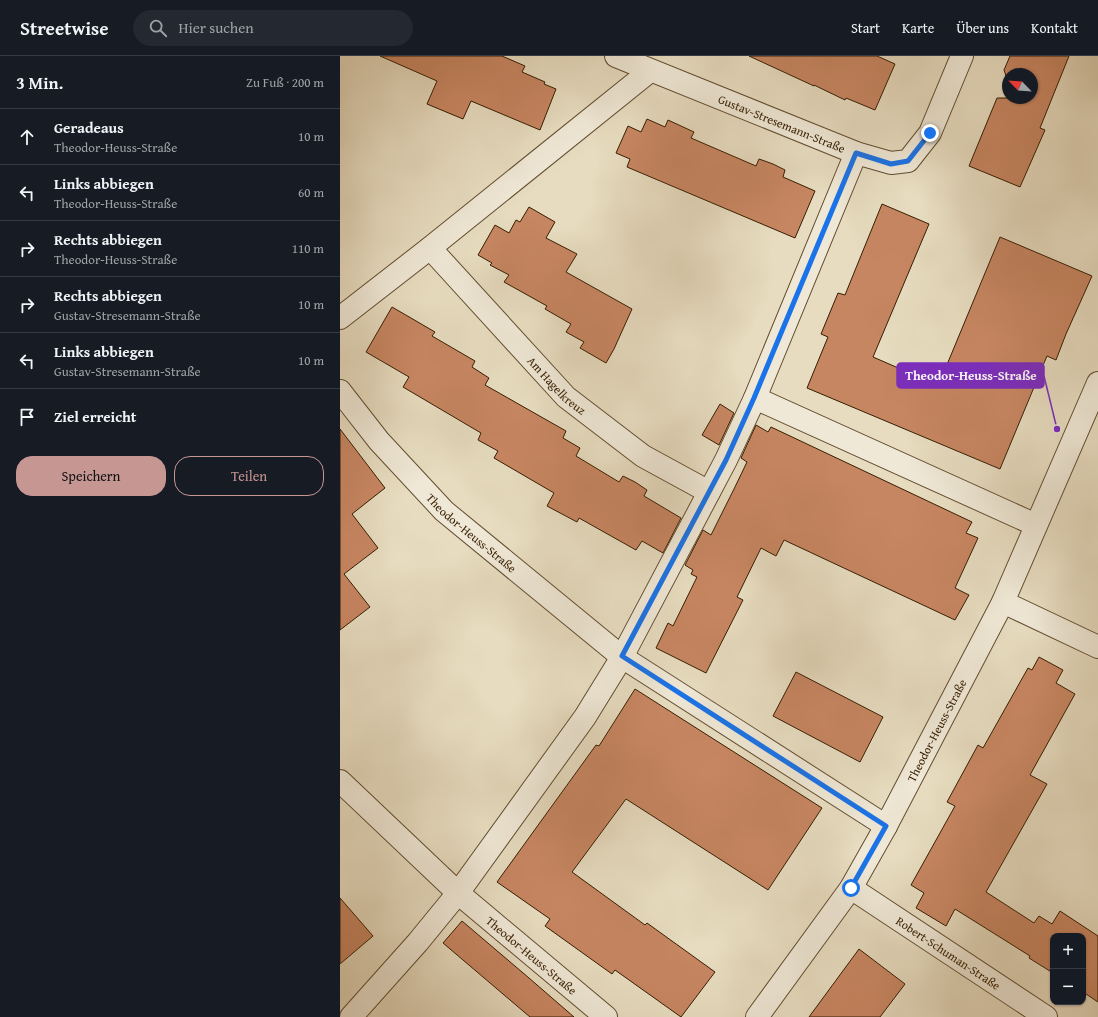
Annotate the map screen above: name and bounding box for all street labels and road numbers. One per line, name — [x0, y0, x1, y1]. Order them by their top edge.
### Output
street label: Gustav-Stresemann-Straße — [716, 90, 848, 156]
street label: Am Hagelkreuz — [524, 352, 590, 418]
street label: Theodor-Heuss-Straße — [423, 489, 521, 576]
street label: Theodor-Heuss-Straße — [902, 675, 970, 785]
street label: Theodor-Heuss-Straße — [483, 912, 581, 998]
street label: Robert-Schuman-Straße — [893, 912, 1005, 994]

